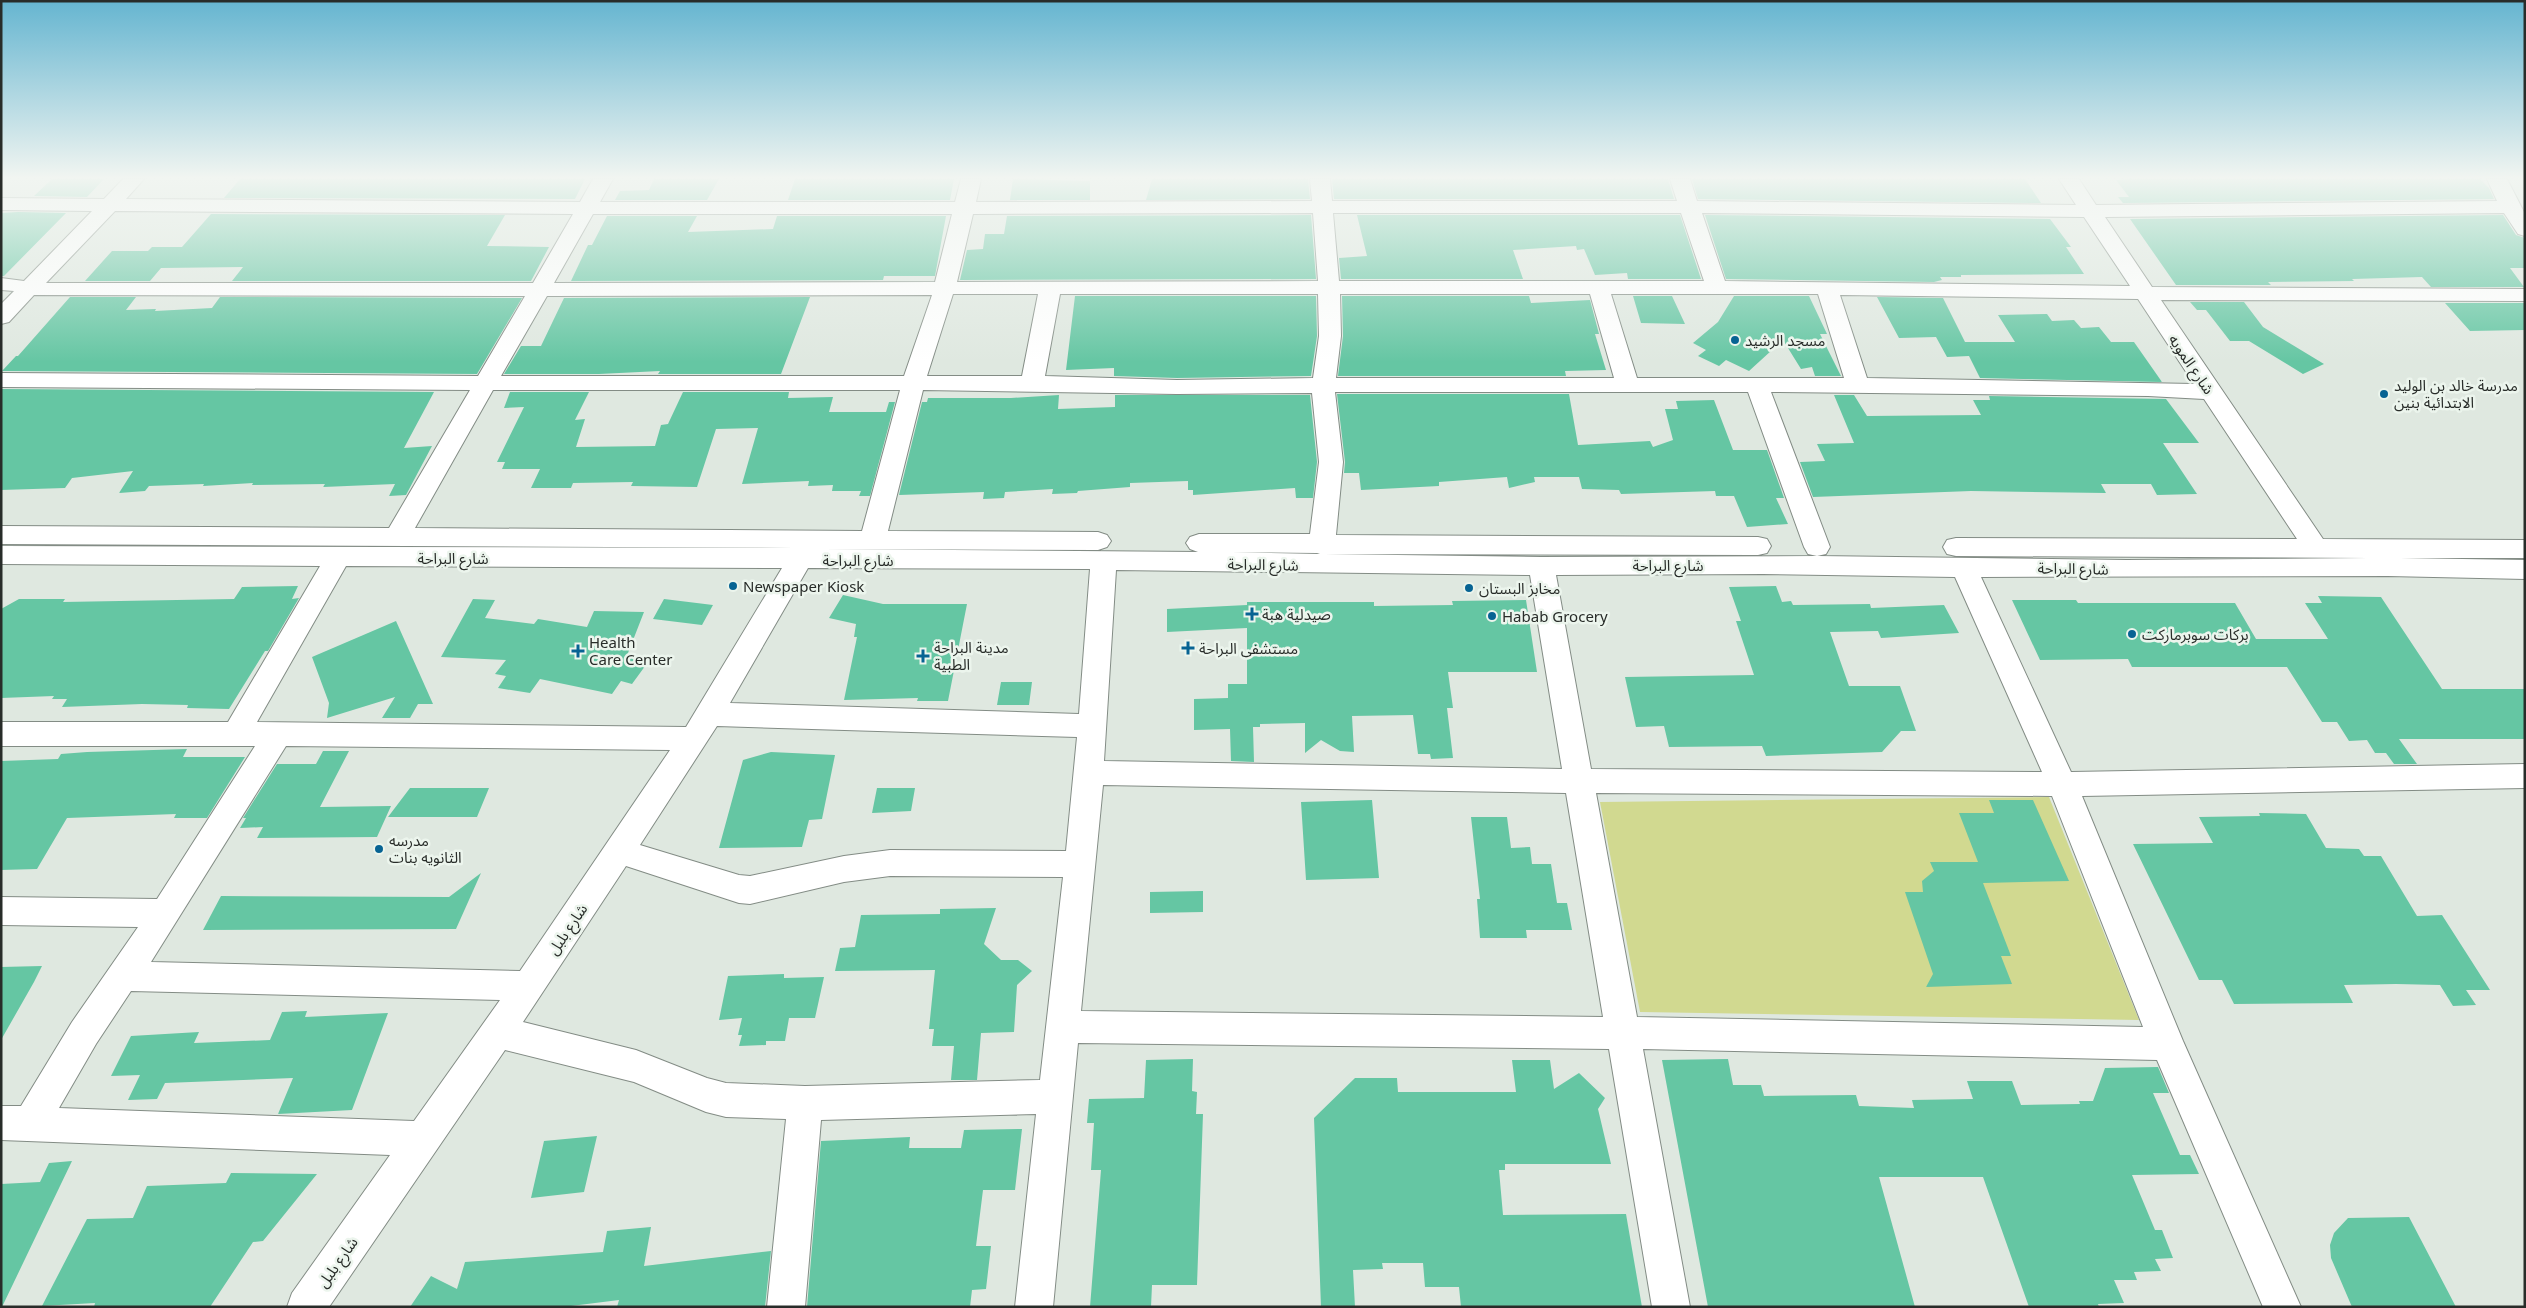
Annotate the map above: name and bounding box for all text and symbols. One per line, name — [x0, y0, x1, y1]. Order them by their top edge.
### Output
place label: مسجد الرشيد — [1745, 330, 1825, 350]
street label: شارع المويه — [2162, 330, 2219, 400]
marker: مسجد الرشيد — [1729, 334, 1741, 346]
place label: مدرسة خالد بن الوليد الابتدائية بنين — [2394, 375, 2518, 412]
marker: مدرسة خالد بن الوليد الابتدائية بنين — [2378, 388, 2390, 400]
street label: شارع البراحة — [417, 548, 489, 571]
street label: شارع البراحة — [822, 550, 894, 573]
street label: شارع البراحة — [1227, 553, 1299, 578]
street label: شارع البراحة — [1632, 555, 1704, 578]
street label: شارع البراحة — [2037, 557, 2109, 582]
place label: Newspaper Kiosk — [743, 576, 864, 596]
place label: مخابز البستان — [1479, 578, 1560, 598]
marker: Newspaper Kiosk — [727, 580, 739, 592]
marker: مخابز البستان — [1463, 582, 1475, 594]
place label: صيدلية هبة — [1262, 604, 1331, 624]
place label: Habab Grocery — [1502, 606, 1608, 626]
marker: صيدلية هبة — [1246, 608, 1258, 620]
marker: Habab Grocery — [1486, 610, 1498, 622]
place label: بركات سوبرماركت — [2142, 624, 2249, 644]
marker: بركات سوبرماركت — [2126, 628, 2138, 640]
place label: Health Care Center — [589, 632, 672, 669]
place label: مدينة البراحة الطبية — [934, 637, 1009, 674]
place label: مستشفى البراحة — [1199, 638, 1298, 658]
marker: مستشفى البراحة — [1181, 641, 1195, 655]
marker: Health Care Center — [571, 644, 585, 658]
marker: مدينة البراحة الطبية — [916, 649, 930, 663]
place label: مدرسه الثانويه بنات — [389, 830, 462, 867]
marker: مدرسه الثانويه بنات — [373, 843, 385, 855]
street label: شارع بلبل — [543, 899, 594, 960]
street label: شارع بلبل — [312, 1232, 364, 1293]

